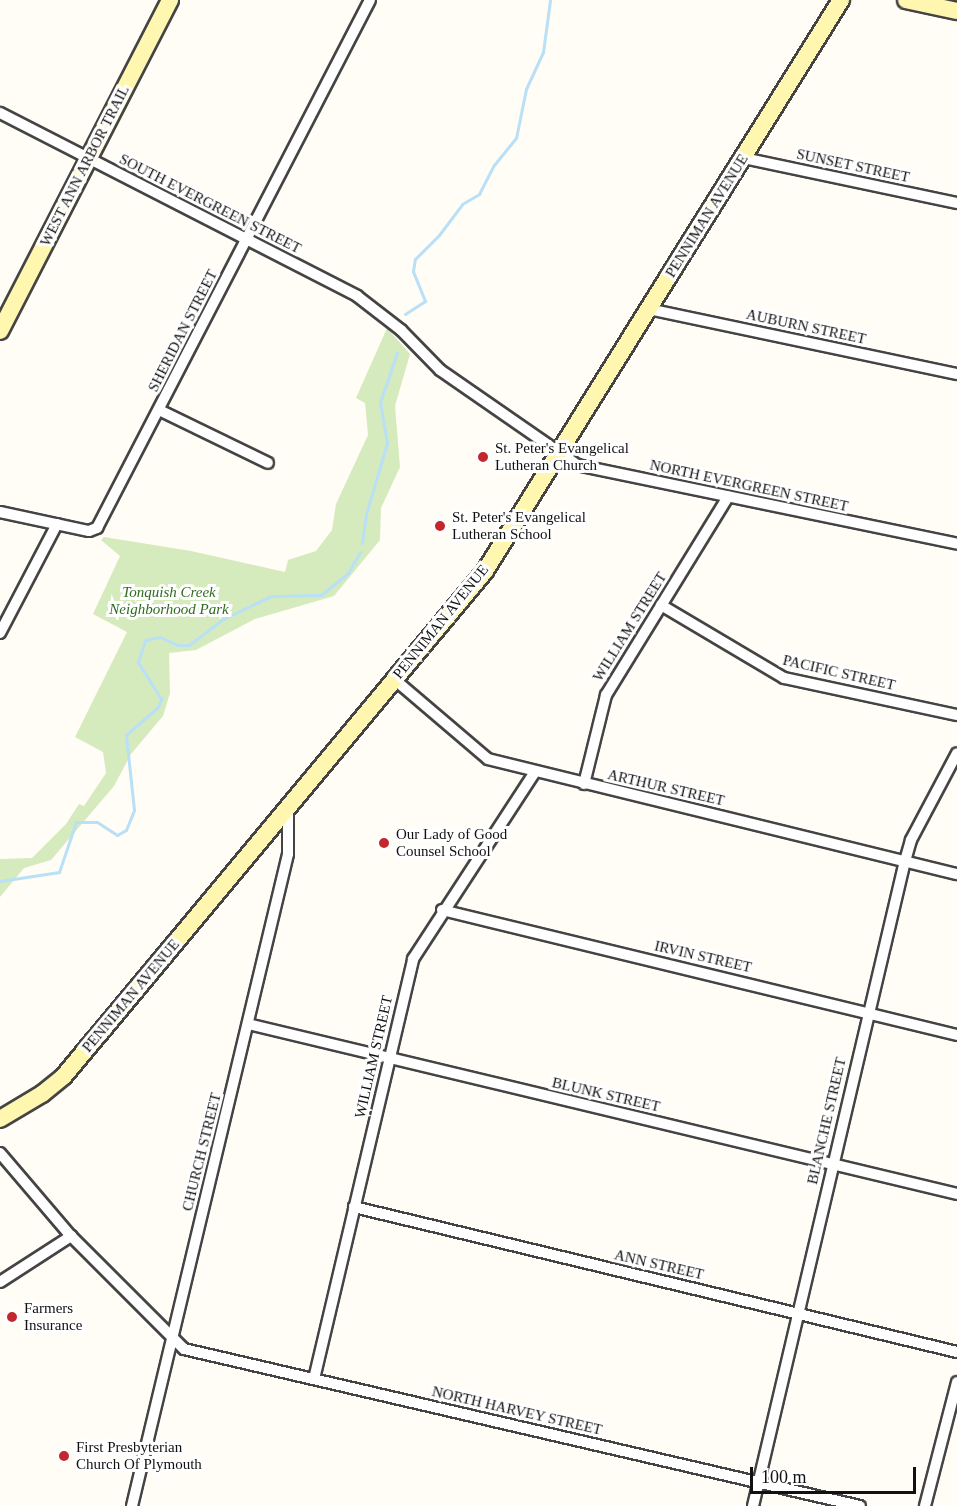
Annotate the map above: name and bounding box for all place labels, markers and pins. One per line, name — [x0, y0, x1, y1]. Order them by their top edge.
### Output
place label: St. Peter's Evangelical Lutheran Church — [495, 439, 629, 474]
marker: St. Peter's Evangelical Lutheran Church — [476, 450, 490, 464]
place label: St. Peter's Evangelical Lutheran School — [452, 508, 586, 543]
marker: St. Peter's Evangelical Lutheran School — [433, 519, 447, 533]
place label: Our Lady of Good Counsel School — [396, 825, 507, 860]
marker: Our Lady of Good Counsel School — [377, 836, 391, 850]
place label: Farmers Insurance — [24, 1299, 82, 1334]
marker: Farmers Insurance — [5, 1310, 19, 1324]
place label: First Presbyterian Church Of Plymouth — [76, 1438, 202, 1473]
marker: First Presbyterian Church Of Plymouth — [57, 1449, 71, 1463]

